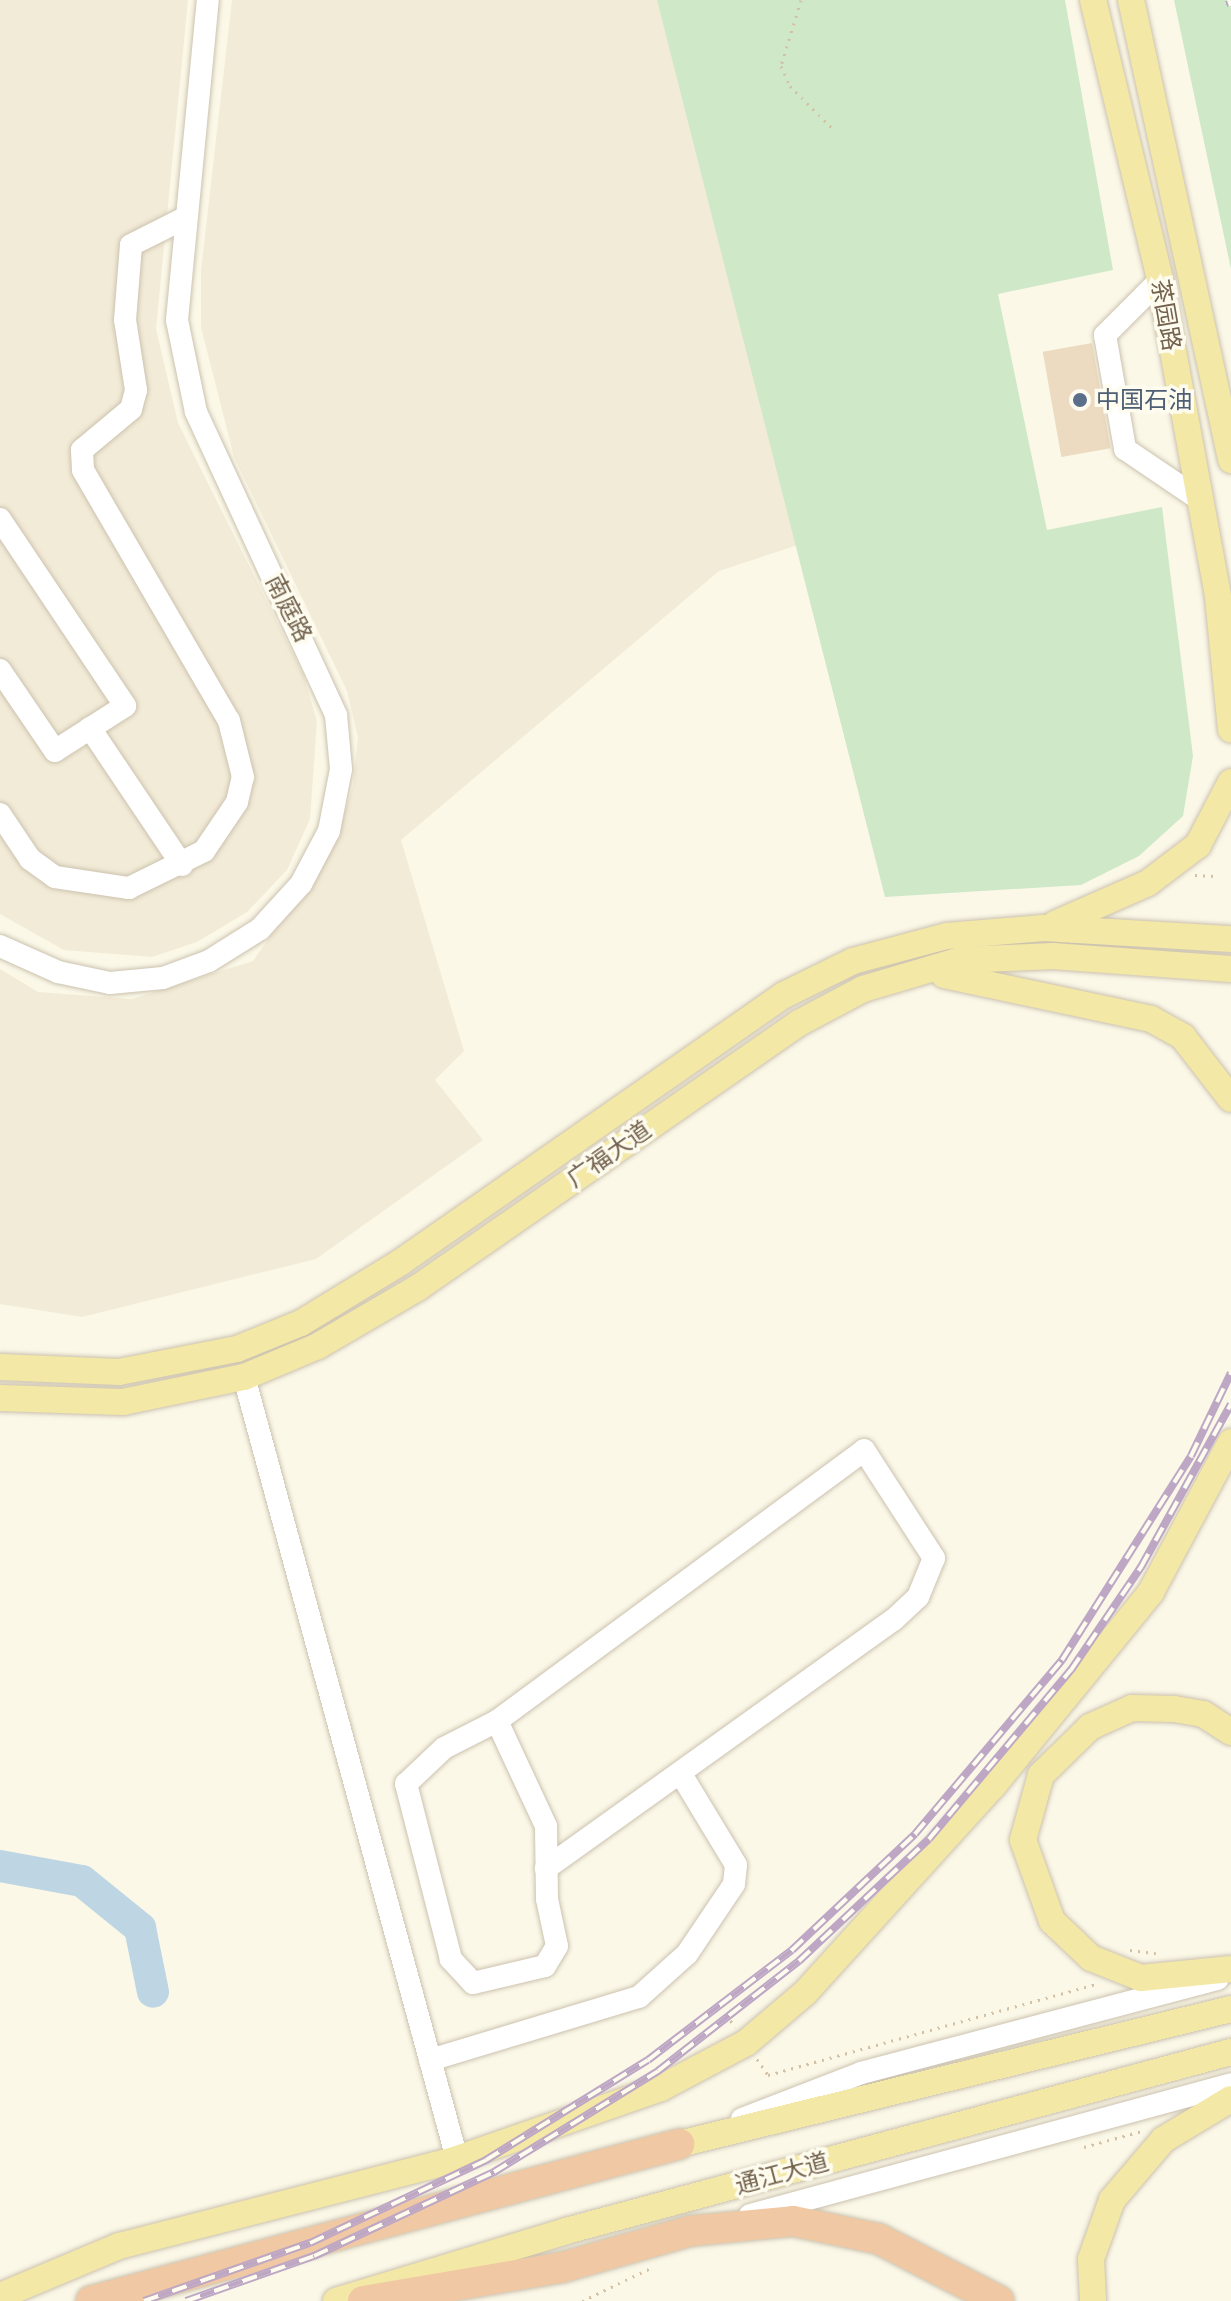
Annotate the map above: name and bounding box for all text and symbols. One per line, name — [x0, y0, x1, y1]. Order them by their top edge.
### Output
street label: 茶园路 — [1146, 277, 1186, 353]
place label: 中国石油 — [1096, 386, 1192, 414]
marker: 中国石油 — [1071, 391, 1089, 409]
street label: 南庭路 — [260, 569, 318, 647]
street label: 广福大道 — [561, 1115, 657, 1193]
street label: 通江大道 — [732, 2147, 832, 2199]

